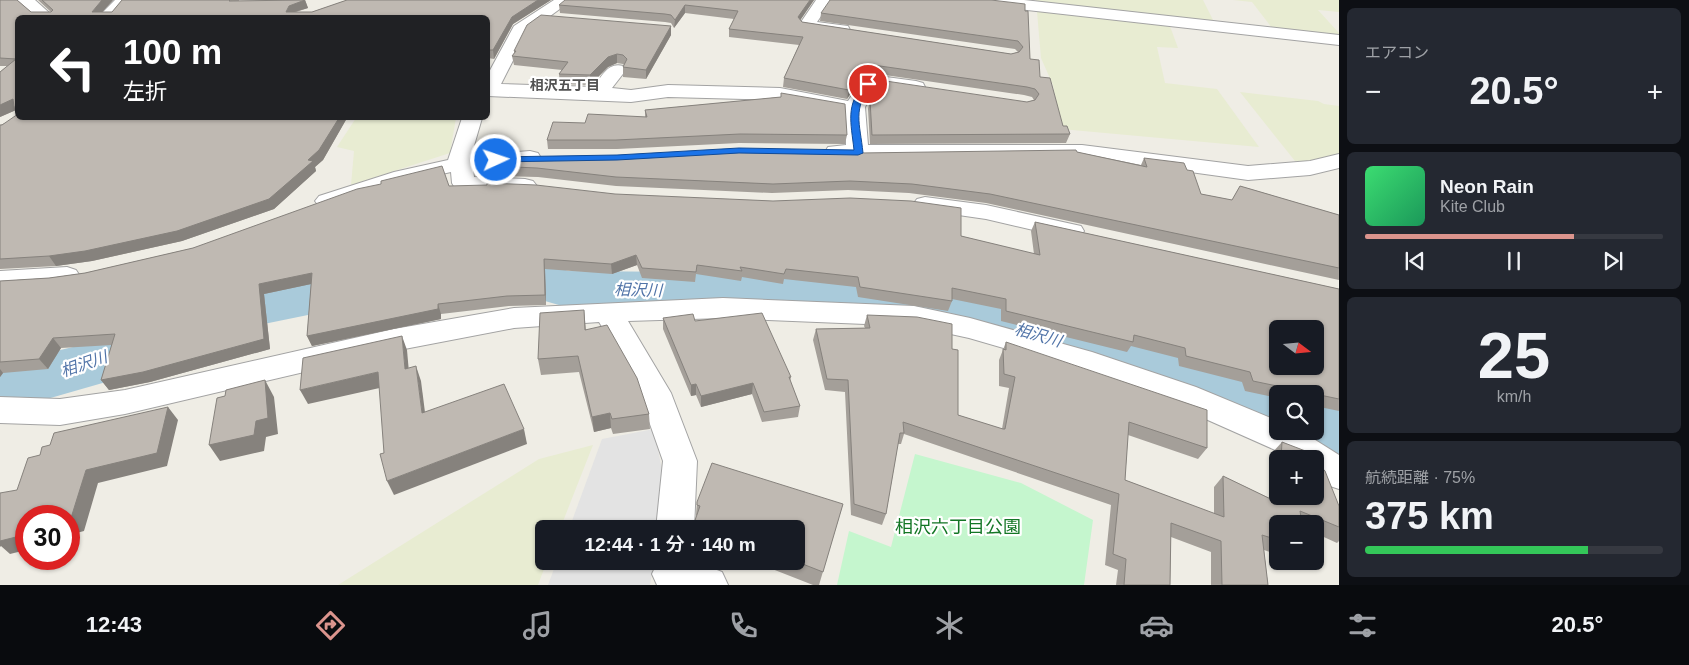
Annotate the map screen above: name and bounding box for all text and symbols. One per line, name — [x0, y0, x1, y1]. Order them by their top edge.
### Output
text: 100 m — [123, 32, 222, 71]
icon: left — [40, 35, 105, 100]
text: エアコン — [1365, 44, 1429, 61]
pin — [847, 63, 889, 105]
icon: arrive — [854, 70, 882, 98]
text: 20.5° — [1469, 70, 1559, 112]
text: − — [1365, 76, 1381, 107]
text: + — [1647, 76, 1663, 107]
district label: 相沢五丁目 — [530, 77, 600, 93]
text: 左折 — [123, 79, 167, 104]
position arrow — [469, 133, 521, 185]
text: Neon Rain — [1440, 176, 1534, 197]
text: Kite Club — [1440, 198, 1505, 215]
icon: previous — [1401, 247, 1429, 275]
icon: pause — [1500, 247, 1528, 275]
icon: next — [1599, 247, 1627, 275]
water label: 相沢川 — [614, 281, 664, 299]
text: 25 — [1478, 319, 1550, 392]
water label: 相沢川 — [1013, 320, 1065, 350]
north arrow — [1269, 320, 1324, 375]
map controls — [1269, 320, 1324, 570]
water label: 相沢川 — [59, 348, 111, 380]
button: search — [1269, 385, 1324, 440]
text: km/h — [1497, 388, 1531, 405]
button: + — [1269, 450, 1324, 505]
text: 航続距離 · 75% — [1365, 469, 1475, 486]
text: 375 km — [1365, 495, 1494, 537]
speed limit sign: 30 — [15, 505, 80, 570]
button: − — [1269, 515, 1324, 570]
park label: 相沢六丁目公園 — [895, 517, 1021, 537]
text: 12:44 · 1 分 · 140 m — [584, 534, 756, 555]
icon: directions — [313, 608, 348, 643]
icon: music — [520, 608, 555, 643]
icon: phone — [726, 608, 761, 643]
icon: climate — [932, 608, 967, 643]
icon: car — [1139, 608, 1174, 643]
icon: filters — [1345, 608, 1380, 643]
text: 12:43 — [86, 612, 142, 637]
text: 20.5° — [1552, 612, 1603, 637]

